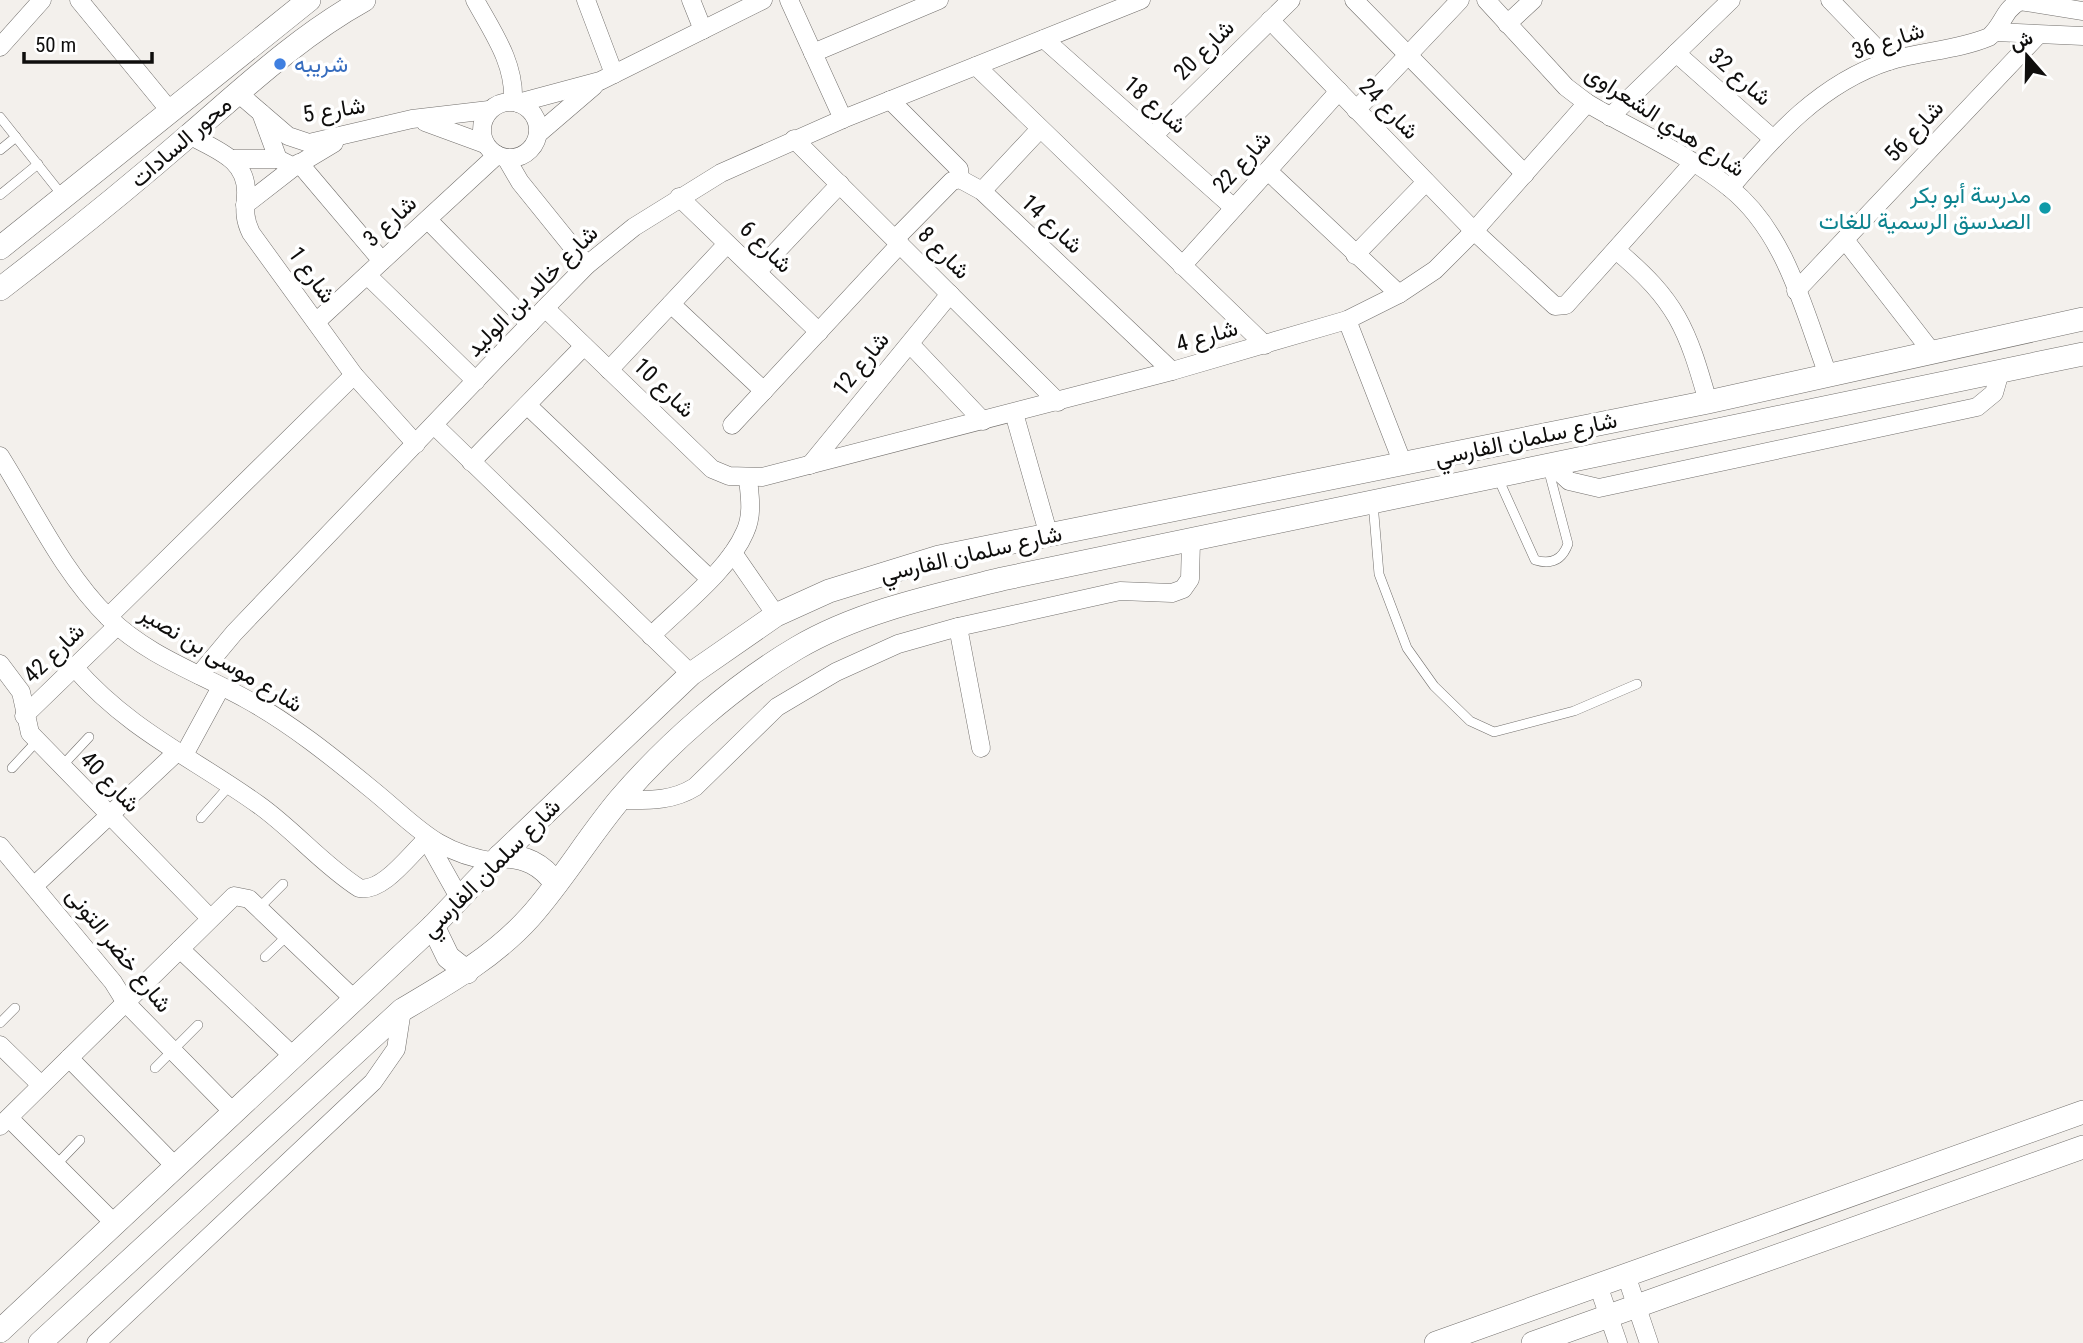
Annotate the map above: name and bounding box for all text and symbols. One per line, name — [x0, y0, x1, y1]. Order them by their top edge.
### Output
street label: شارع 20 — [1168, 14, 1241, 87]
street label: شارع 36 — [1849, 17, 1928, 67]
scale bar — [24, 21, 152, 65]
north arrow — [1992, 21, 2062, 91]
text: ش — [2007, 26, 2036, 55]
text: 50 m — [35, 33, 76, 57]
street label: شارع 32 — [1702, 42, 1777, 113]
place label: شريبه — [294, 51, 348, 79]
marker: شريبه — [272, 56, 288, 72]
street label: شارع هدي الشعراوى — [1577, 59, 1750, 187]
street label: شارع 18 — [1117, 70, 1192, 141]
street label: شارع 24 — [1352, 73, 1425, 146]
street label: محور السادات — [125, 91, 238, 194]
street label: شارع 5 — [301, 92, 367, 130]
street label: شارع 56 — [1879, 95, 1951, 169]
street label: شارع 22 — [1207, 125, 1278, 200]
place label: مدرسة أبو بكر الصدسق الرسمية للغات — [1819, 182, 2031, 236]
street label: شارع 14 — [1014, 189, 1088, 261]
street label: شارع 3 — [358, 190, 424, 254]
marker: مدرسة أبو بكر الصدسق الرسمية للغات — [2037, 200, 2053, 216]
street label: شارع 6 — [733, 215, 798, 280]
street label: شارع خالد بن الوليد — [461, 220, 605, 364]
street label: شارع 8 — [911, 221, 976, 286]
street label: شارع 1 — [281, 242, 341, 310]
street label: شارع 4 — [1173, 314, 1242, 360]
street label: شارع 12 — [827, 327, 896, 403]
street label: شارع 10 — [627, 352, 700, 425]
street label: شارع سلمان الفارسي — [1432, 406, 1621, 476]
street label: شارع سلمان الفارسي — [878, 520, 1066, 593]
street label: شارع موسى بن نصير — [133, 599, 307, 720]
street label: شارع 42 — [18, 617, 91, 690]
street label: شارع 40 — [73, 746, 146, 819]
street label: شارع سلمان الفارسي — [416, 793, 570, 947]
street label: شارع خضر التونى — [59, 882, 178, 1019]

